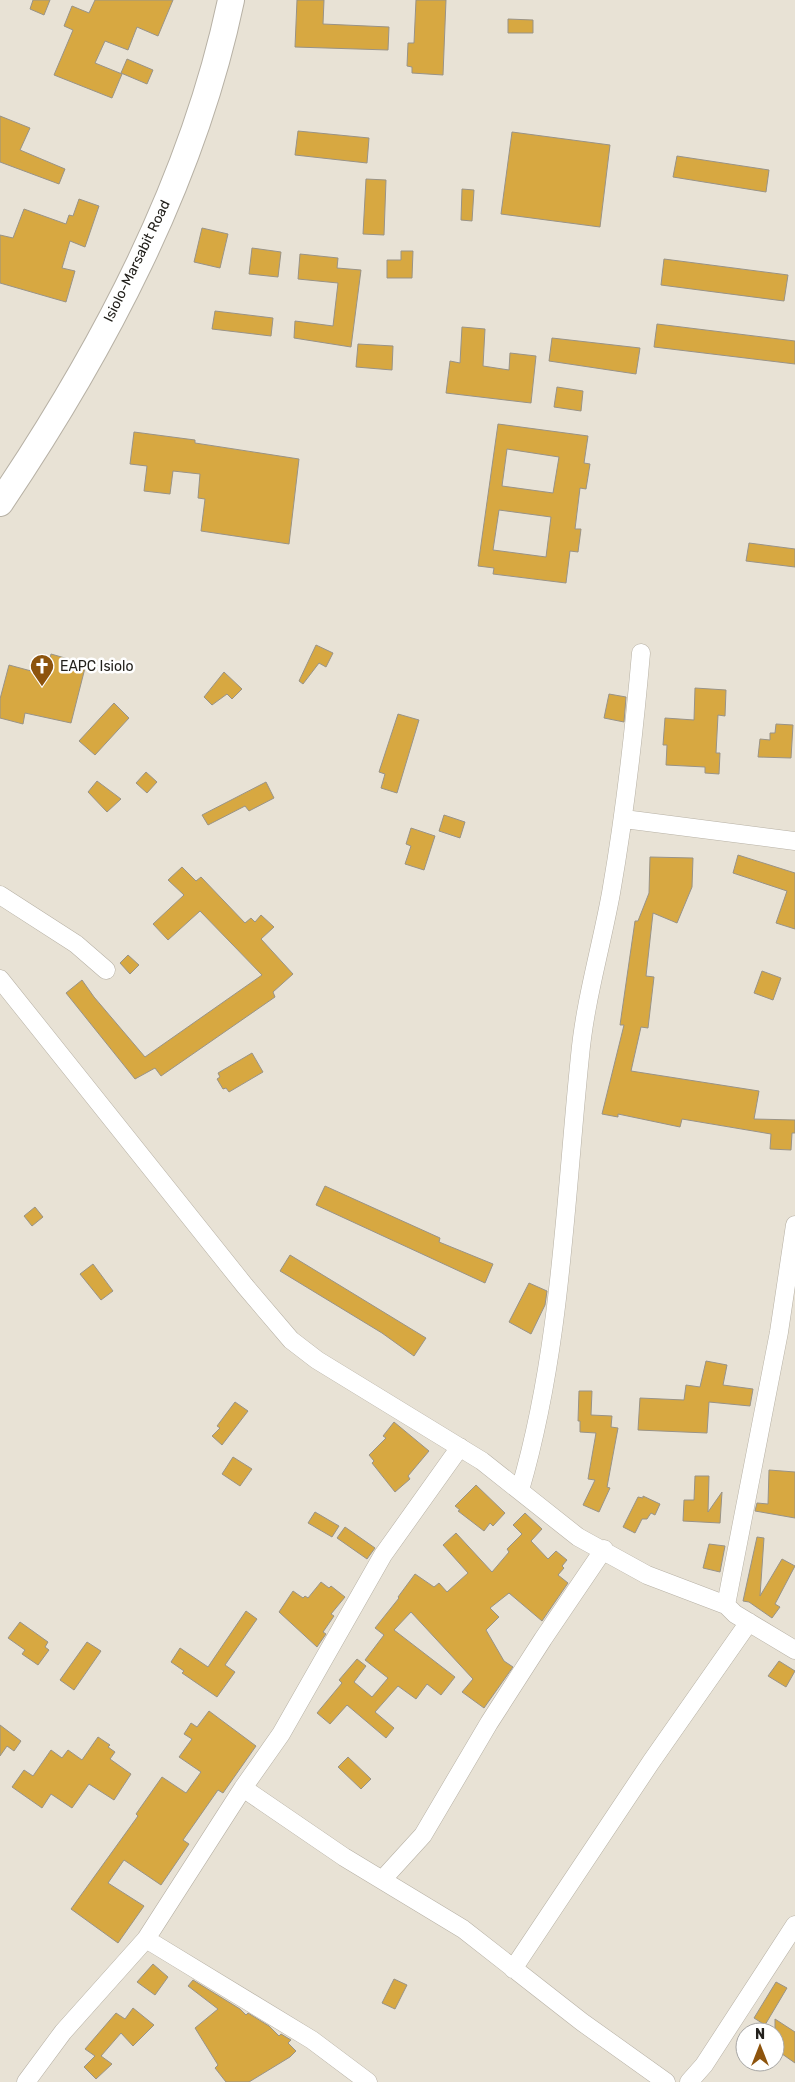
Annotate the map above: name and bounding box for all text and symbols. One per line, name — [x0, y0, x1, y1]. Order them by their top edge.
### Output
street label: Isiolo-Marsabit Road — [100, 197, 174, 325]
church icon: EAPC Isiolo — [29, 653, 55, 687]
place label: EAPC Isiolo — [60, 658, 133, 675]
north arrow — [735, 2022, 785, 2072]
text: N — [755, 2026, 765, 2043]

